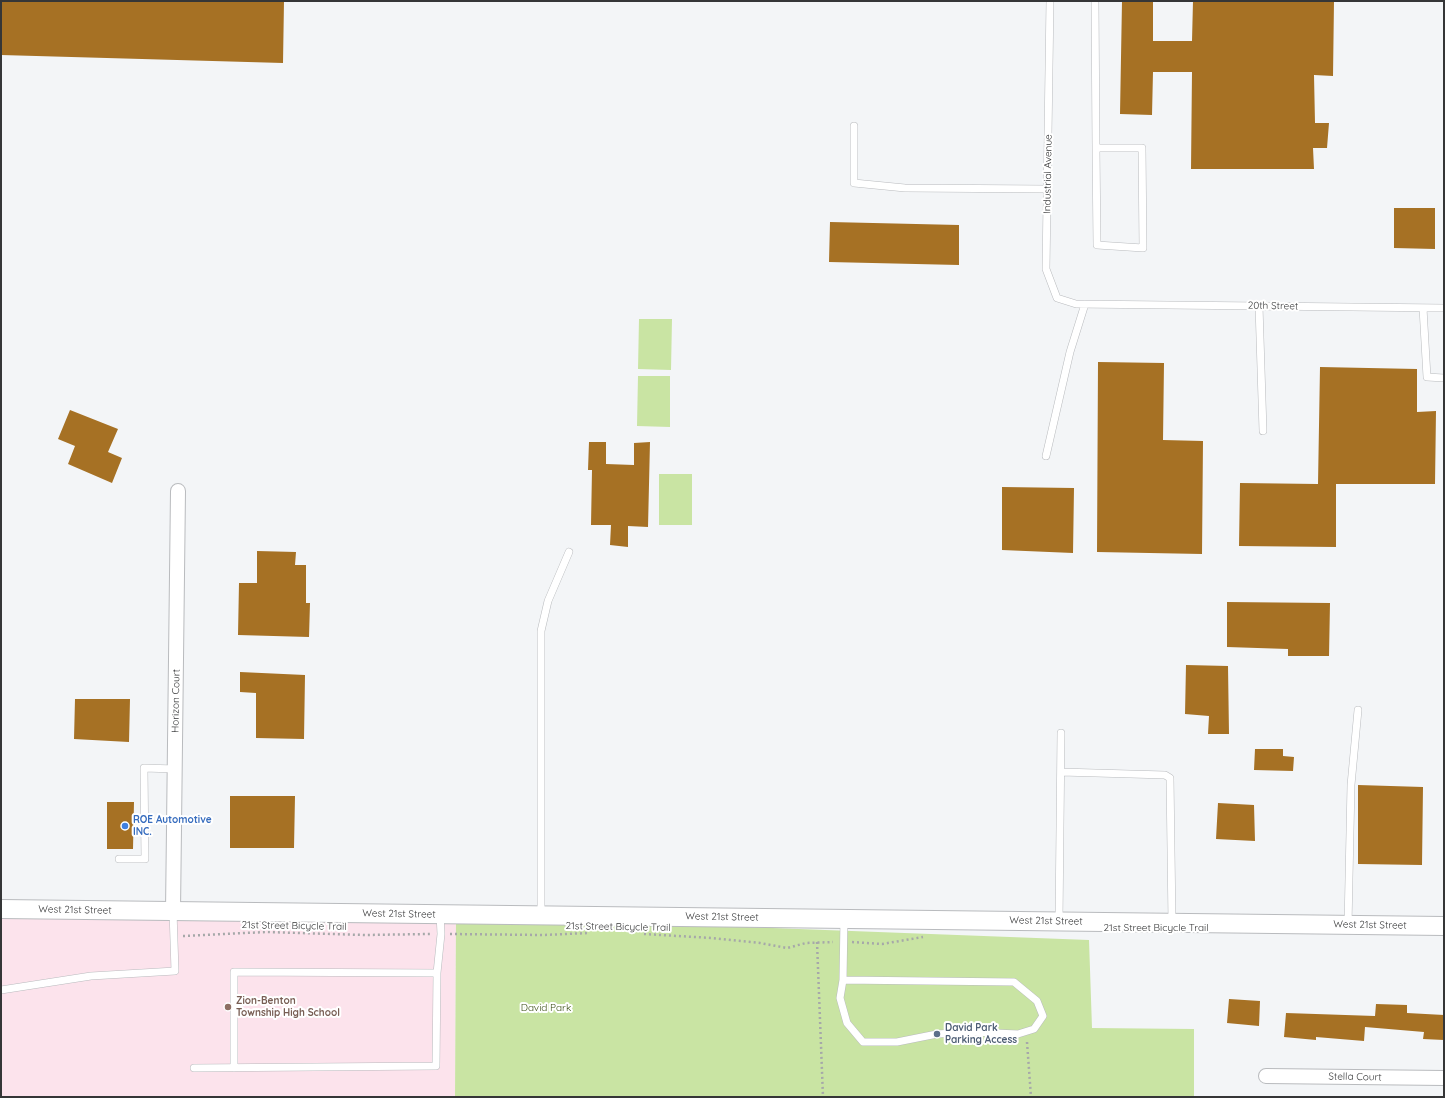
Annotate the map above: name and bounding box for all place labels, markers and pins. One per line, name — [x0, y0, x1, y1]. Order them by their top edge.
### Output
place label: ROE Automotive INC. — [133, 814, 212, 838]
marker: ROE Automotive INC. — [120, 821, 130, 831]
place label: Zion-Benton Township High School — [236, 995, 340, 1018]
marker: Zion-Benton Township High School — [223, 1002, 233, 1012]
place label: David Park Parking Access — [945, 1022, 1017, 1046]
marker: David Park Parking Access — [932, 1029, 942, 1039]

